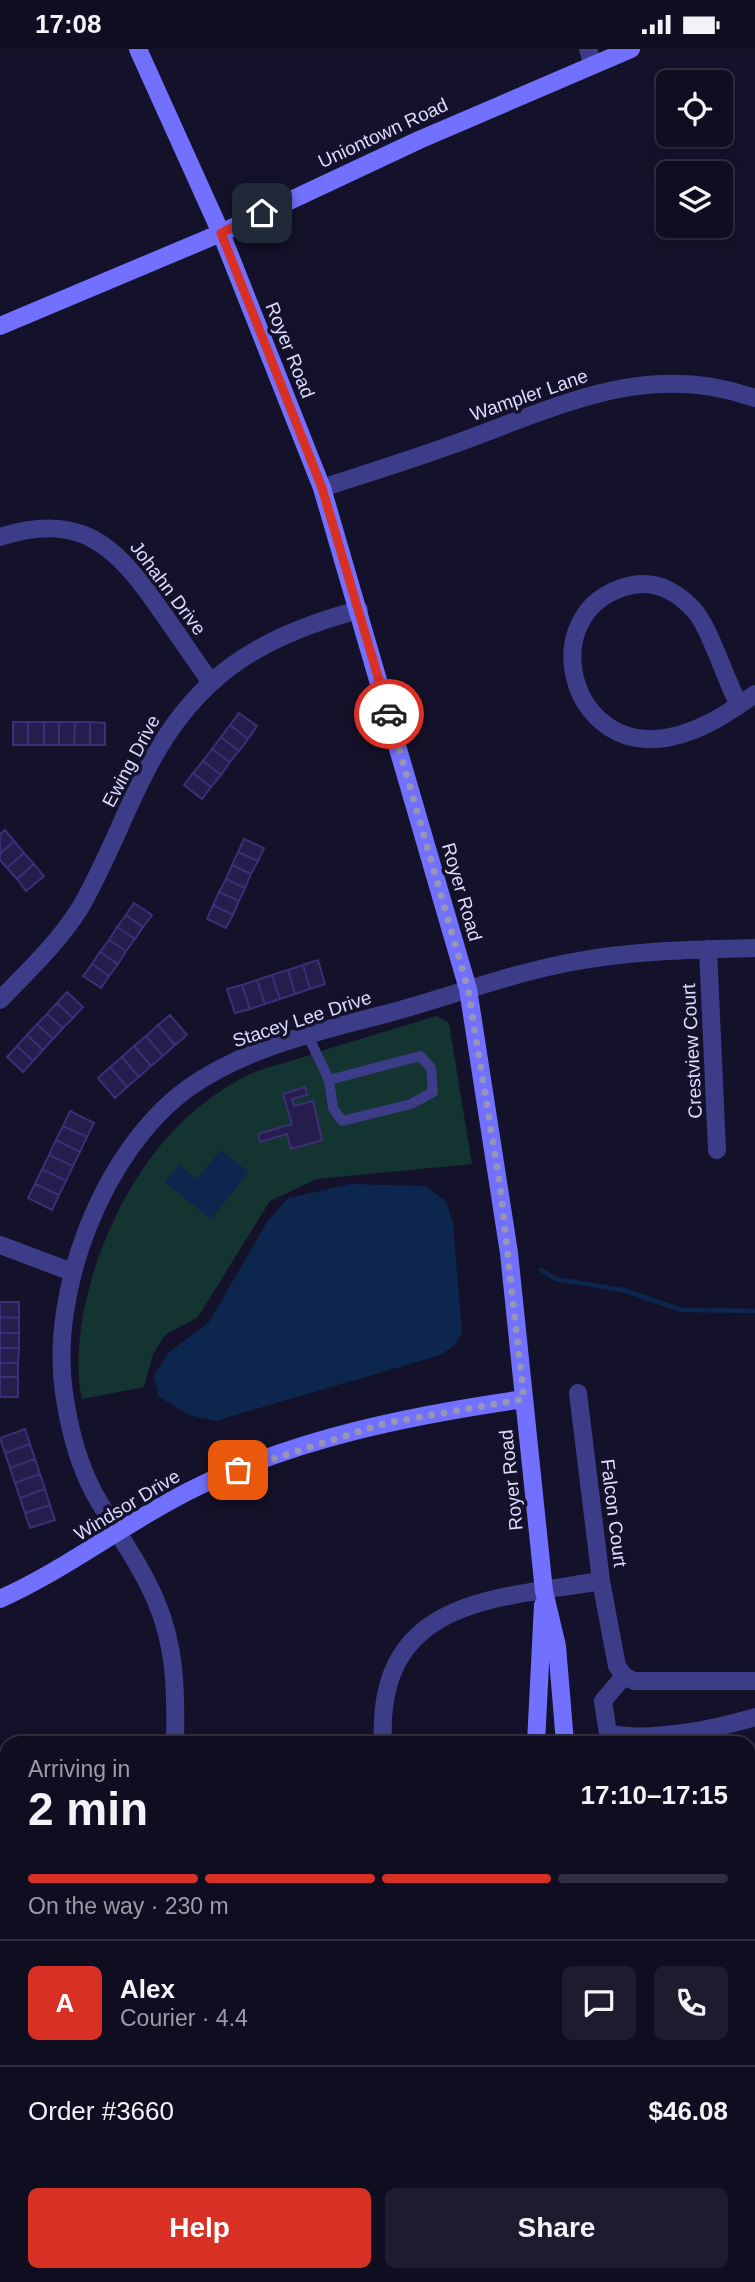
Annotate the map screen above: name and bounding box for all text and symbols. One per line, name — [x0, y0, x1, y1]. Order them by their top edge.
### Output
text: 17:08 — [35, 9, 102, 39]
map controls — [656, 70, 733, 238]
button: locate — [656, 70, 733, 147]
street label: Uniontown Road — [315, 94, 451, 172]
button: layers — [656, 161, 733, 238]
pin — [232, 183, 292, 243]
icon: home — [243, 194, 281, 232]
street label: Royer Road — [261, 299, 319, 401]
street label: Wampler Lane — [467, 365, 591, 425]
street label: Johahn Drive — [126, 537, 210, 639]
courier — [354, 679, 424, 749]
icon: car — [370, 695, 408, 733]
street label: Ewing Drive — [98, 711, 164, 811]
street label: Royer Road — [438, 840, 486, 944]
street label: Crestview Court — [678, 982, 706, 1119]
street label: Stacey Lee Drive — [230, 987, 374, 1051]
street label: Royer Road — [495, 1428, 527, 1532]
pin — [208, 1440, 268, 1500]
icon: bag — [219, 1451, 257, 1489]
street label: Falcon Court — [597, 1458, 631, 1569]
street label: Windsor Drive — [70, 1465, 184, 1545]
text: Arriving in — [28, 1756, 130, 1782]
text: 17:10–17:15 — [581, 1780, 728, 1810]
text: 2 min — [28, 1783, 148, 1835]
text: On the way · 230 m — [28, 1893, 229, 1919]
button: chat — [562, 1966, 636, 2040]
button: phone — [654, 1966, 728, 2040]
text: Alex — [120, 1974, 175, 2004]
text: A — [56, 1988, 74, 2018]
text: Courier · 4.4 — [120, 2005, 248, 2031]
text: Order #3660 — [28, 2096, 174, 2126]
text: $46.08 — [648, 2096, 728, 2126]
button: Help — [28, 2188, 371, 2268]
button: Share — [385, 2188, 728, 2268]

